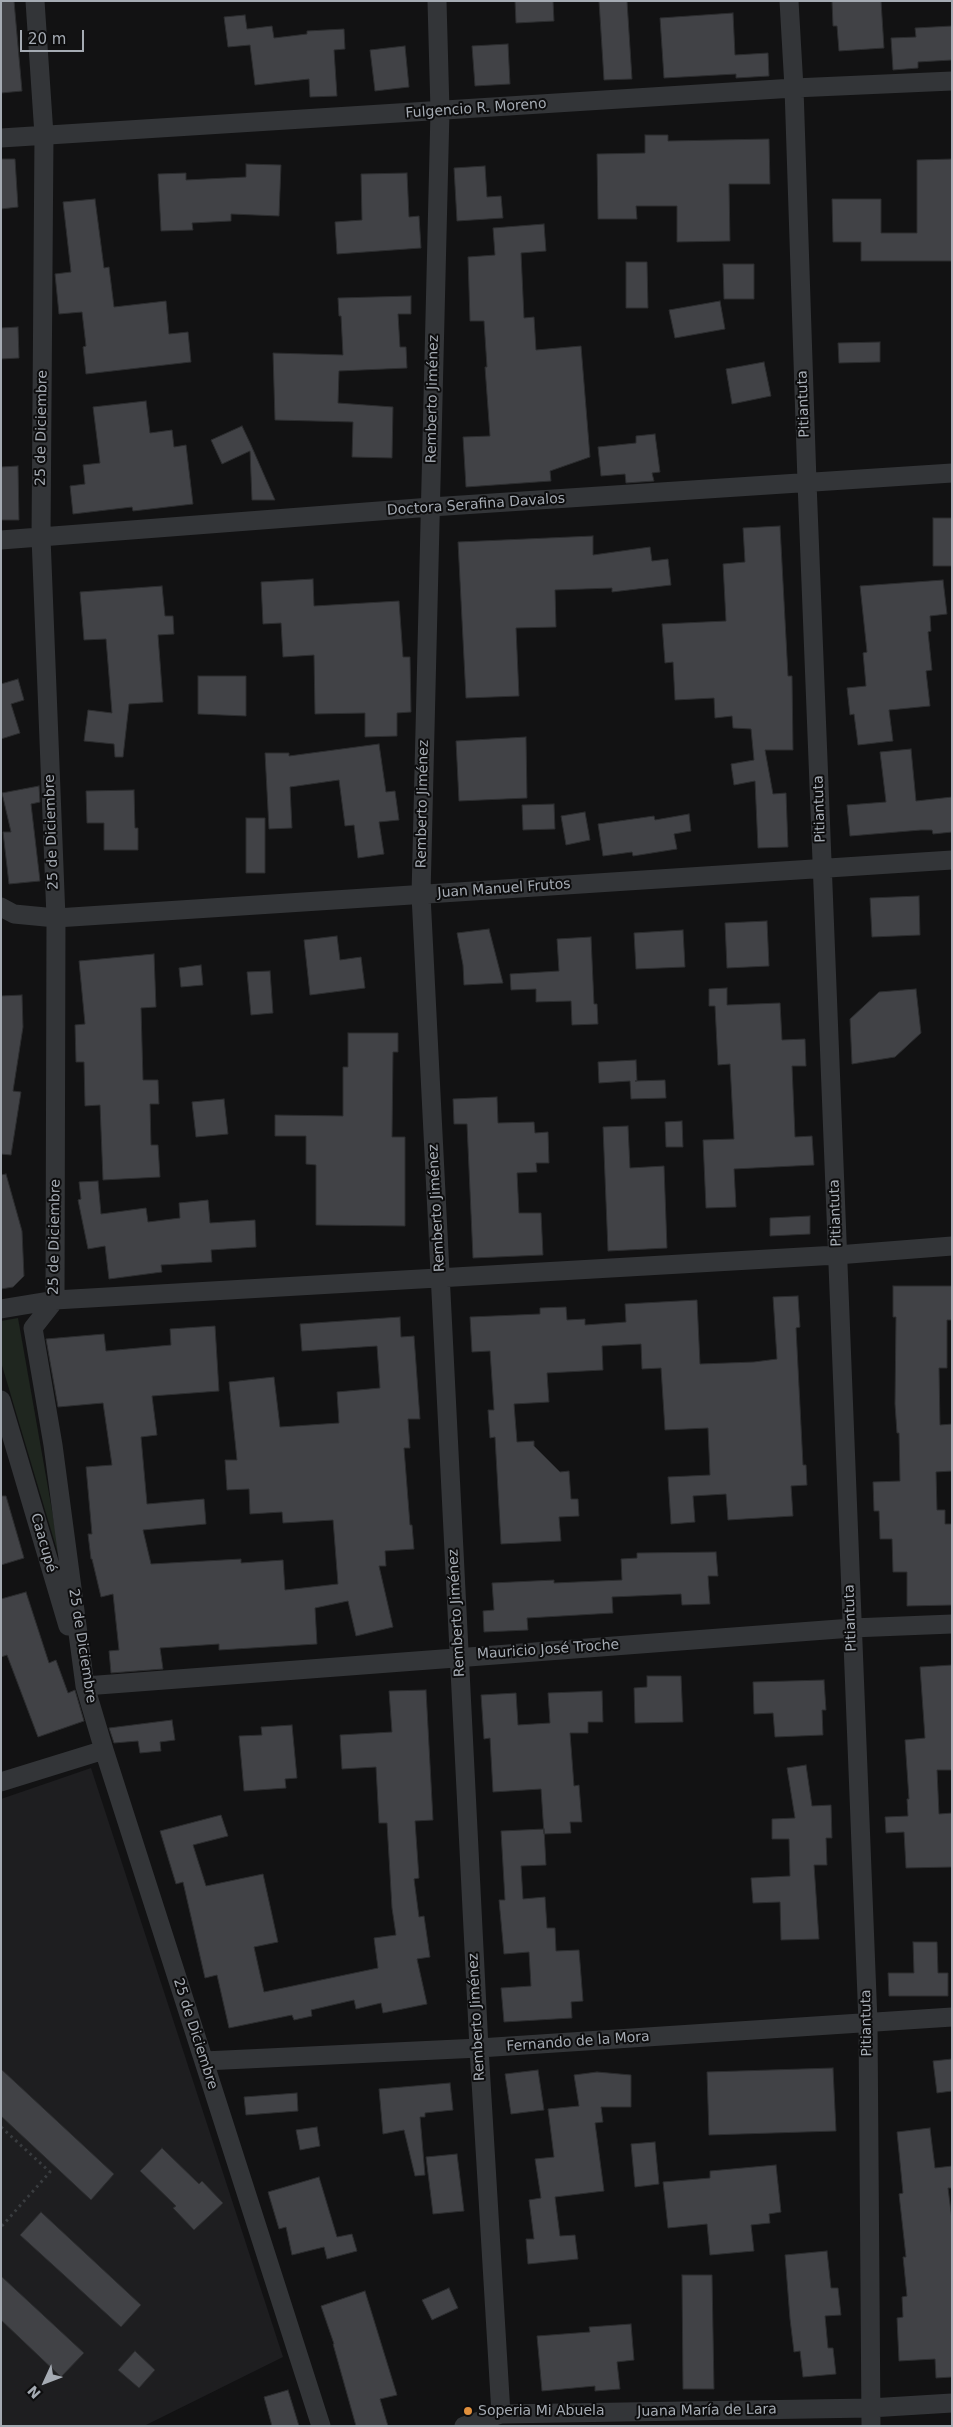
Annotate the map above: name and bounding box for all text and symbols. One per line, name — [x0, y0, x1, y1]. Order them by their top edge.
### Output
scale bar — [22, 20, 86, 52]
text: 20 m — [28, 30, 66, 48]
street label: Fulgencio R. Moreno — [405, 96, 547, 122]
street label: Remberto Jiménez — [423, 335, 443, 463]
street label: 25 de Diciembre — [33, 370, 51, 486]
street label: Pitiantuta — [794, 370, 814, 438]
street label: Doctora Serafina Davalos — [386, 490, 566, 520]
street label: Remberto Jiménez — [413, 740, 433, 868]
street label: 25 de Diciembre — [42, 774, 62, 890]
street label: Pitiantuta — [810, 775, 830, 843]
street label: Juan Manuel Frutos — [437, 876, 571, 902]
street label: Remberto Jiménez — [425, 1144, 449, 1272]
street label: 25 de Diciembre — [46, 1179, 64, 1295]
street label: Pitiantuta — [826, 1179, 846, 1247]
street label: Caacupé — [27, 1511, 59, 1575]
street label: Remberto Jiménez — [445, 1549, 469, 1677]
street label: Pitiantuta — [841, 1584, 861, 1652]
street label: 25 de Diciembre — [65, 1588, 99, 1704]
street label: Mauricio José Troche — [476, 1637, 620, 1663]
street label: Remberto Jiménez — [465, 1953, 489, 2081]
street label: 25 de Diciembre — [169, 1976, 221, 2092]
street label: Pitiantuta — [858, 1989, 876, 2057]
street label: Fernando de la Mora — [506, 2029, 650, 2055]
north arrow — [20, 2357, 70, 2407]
text: N — [24, 2382, 44, 2402]
street label: Juana María de Lara — [637, 2401, 777, 2421]
place label: Soperia Mi Abuela — [478, 2403, 604, 2419]
marker: Soperia Mi Abuela — [462, 2405, 474, 2417]

